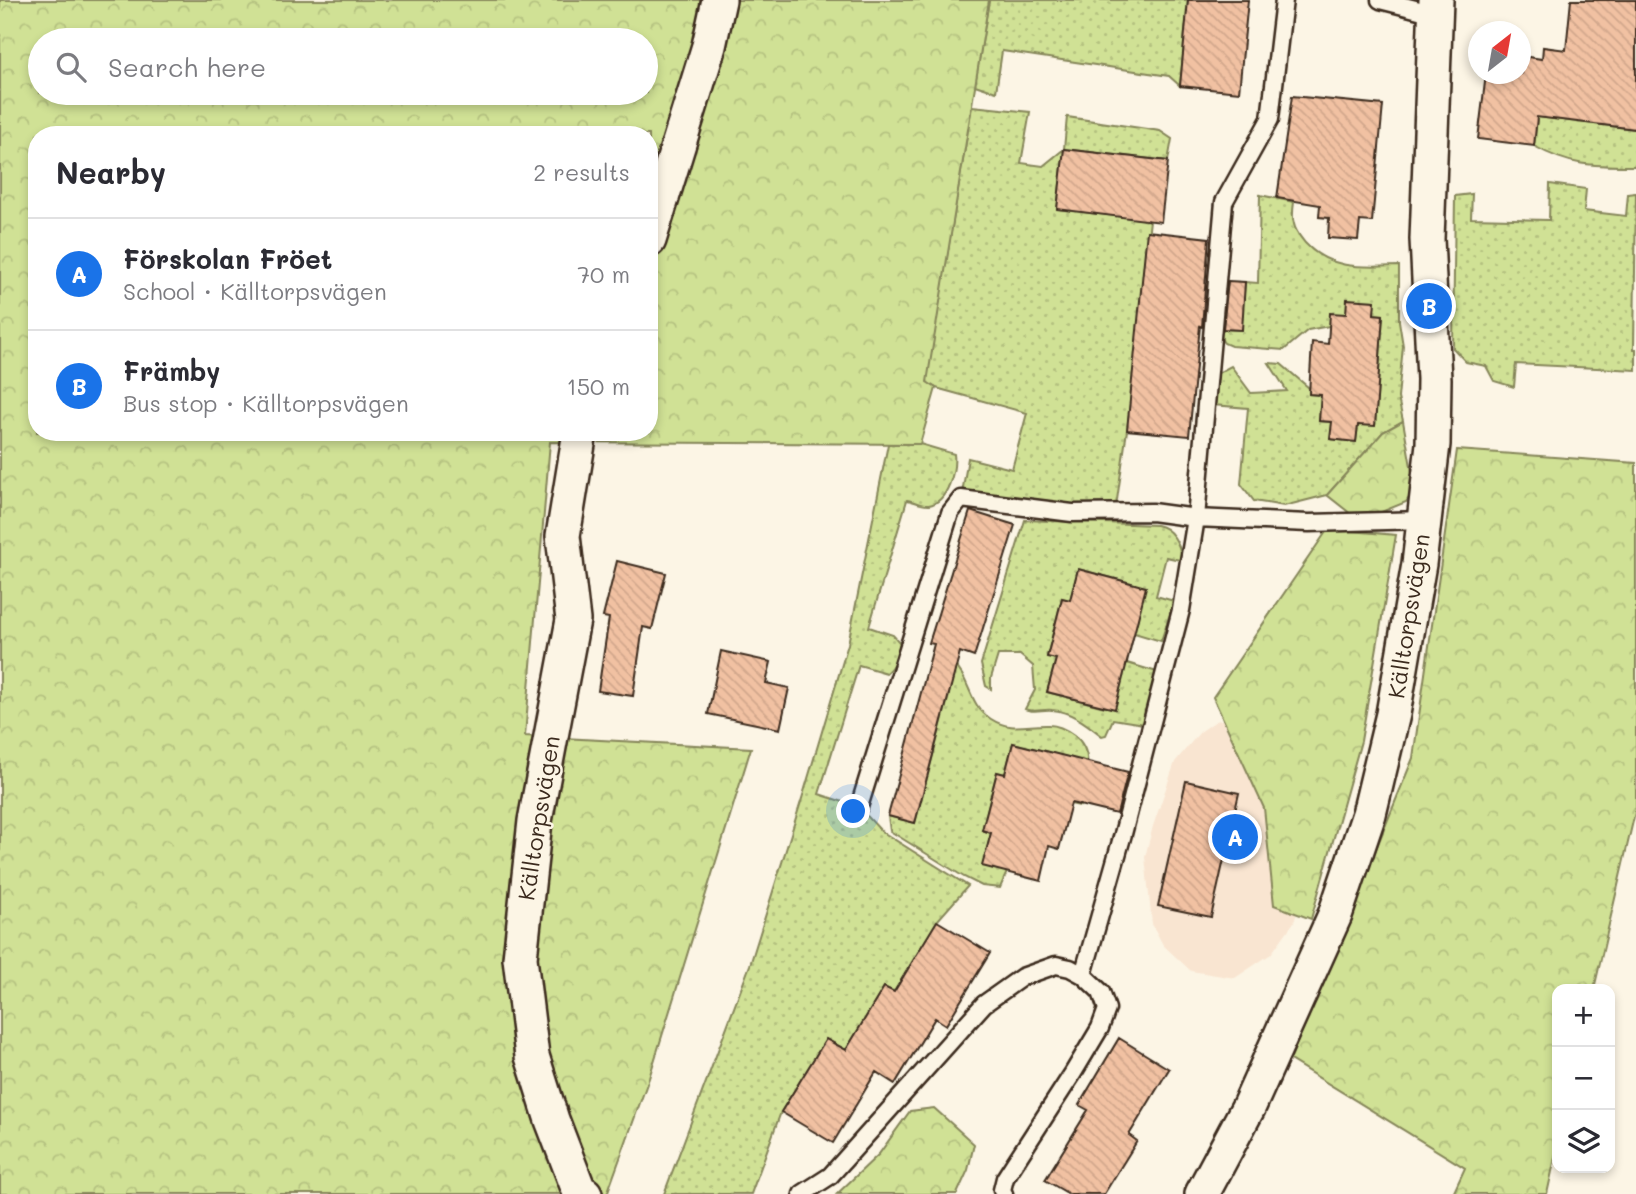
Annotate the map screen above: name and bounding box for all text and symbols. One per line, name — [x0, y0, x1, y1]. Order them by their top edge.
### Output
north arrow — [1468, 21, 1531, 84]
search box — [28, 28, 658, 105]
icon: search — [52, 48, 90, 86]
text: Search here — [108, 50, 266, 84]
text: Nearby — [56, 152, 166, 192]
text: 2 results — [533, 157, 630, 187]
text: Förskolan Fröet — [123, 242, 332, 276]
text: A — [71, 259, 87, 289]
text: 70 m — [577, 259, 630, 289]
text: School · Källtorpsvägen — [123, 276, 387, 306]
pin: B — [1406, 280, 1452, 332]
text: Främby — [123, 354, 220, 388]
text: B — [71, 371, 87, 401]
text: 150 m — [566, 371, 630, 401]
text: Bus stop · Källtorpsvägen — [123, 388, 409, 418]
street label: Källtorpsvägen — [1380, 531, 1436, 700]
street label: Källtorpsvägen — [510, 733, 566, 902]
your location — [836, 794, 870, 828]
pin: A — [1212, 811, 1258, 863]
map controls — [1552, 984, 1615, 1173]
button: + — [1552, 984, 1615, 1047]
button: − — [1552, 1047, 1615, 1110]
button: layers — [1552, 1110, 1615, 1173]

